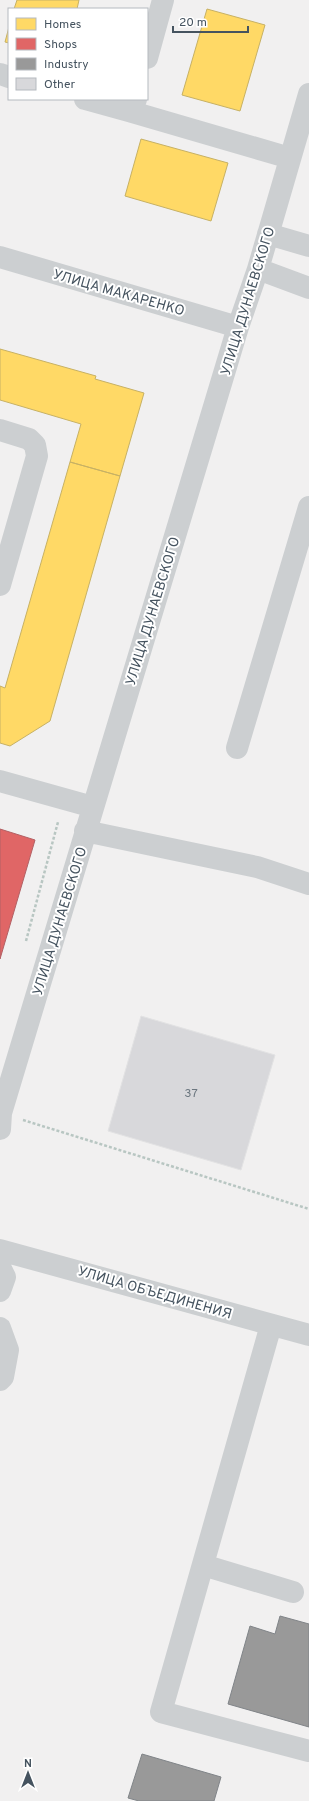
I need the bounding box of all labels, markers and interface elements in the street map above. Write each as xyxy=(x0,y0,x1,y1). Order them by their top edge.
legend xyxy=(8,8,148,100)
scale bar xyxy=(173,8,248,34)
text: 20 m xyxy=(179,15,207,31)
text: Homes xyxy=(44,17,81,33)
text: Shops xyxy=(44,37,77,53)
text: Industry xyxy=(44,57,89,73)
text: Other xyxy=(44,77,76,93)
street label: УЛИЦА ДУНАЕВСКОГО xyxy=(218,225,279,378)
street label: УЛИЦА МАКАРЕНКО xyxy=(51,267,186,320)
street label: УЛИЦА ДУНАЕВСКОГО xyxy=(123,535,184,688)
street label: УЛИЦА ДУНАЕВСКОГО xyxy=(30,845,91,998)
house number: 37 xyxy=(184,1086,198,1102)
street label: УЛИЦА ОБЪЕДИНЕНИЯ xyxy=(76,1263,234,1324)
north arrow xyxy=(8,1753,48,1793)
text: N xyxy=(24,1757,32,1771)

